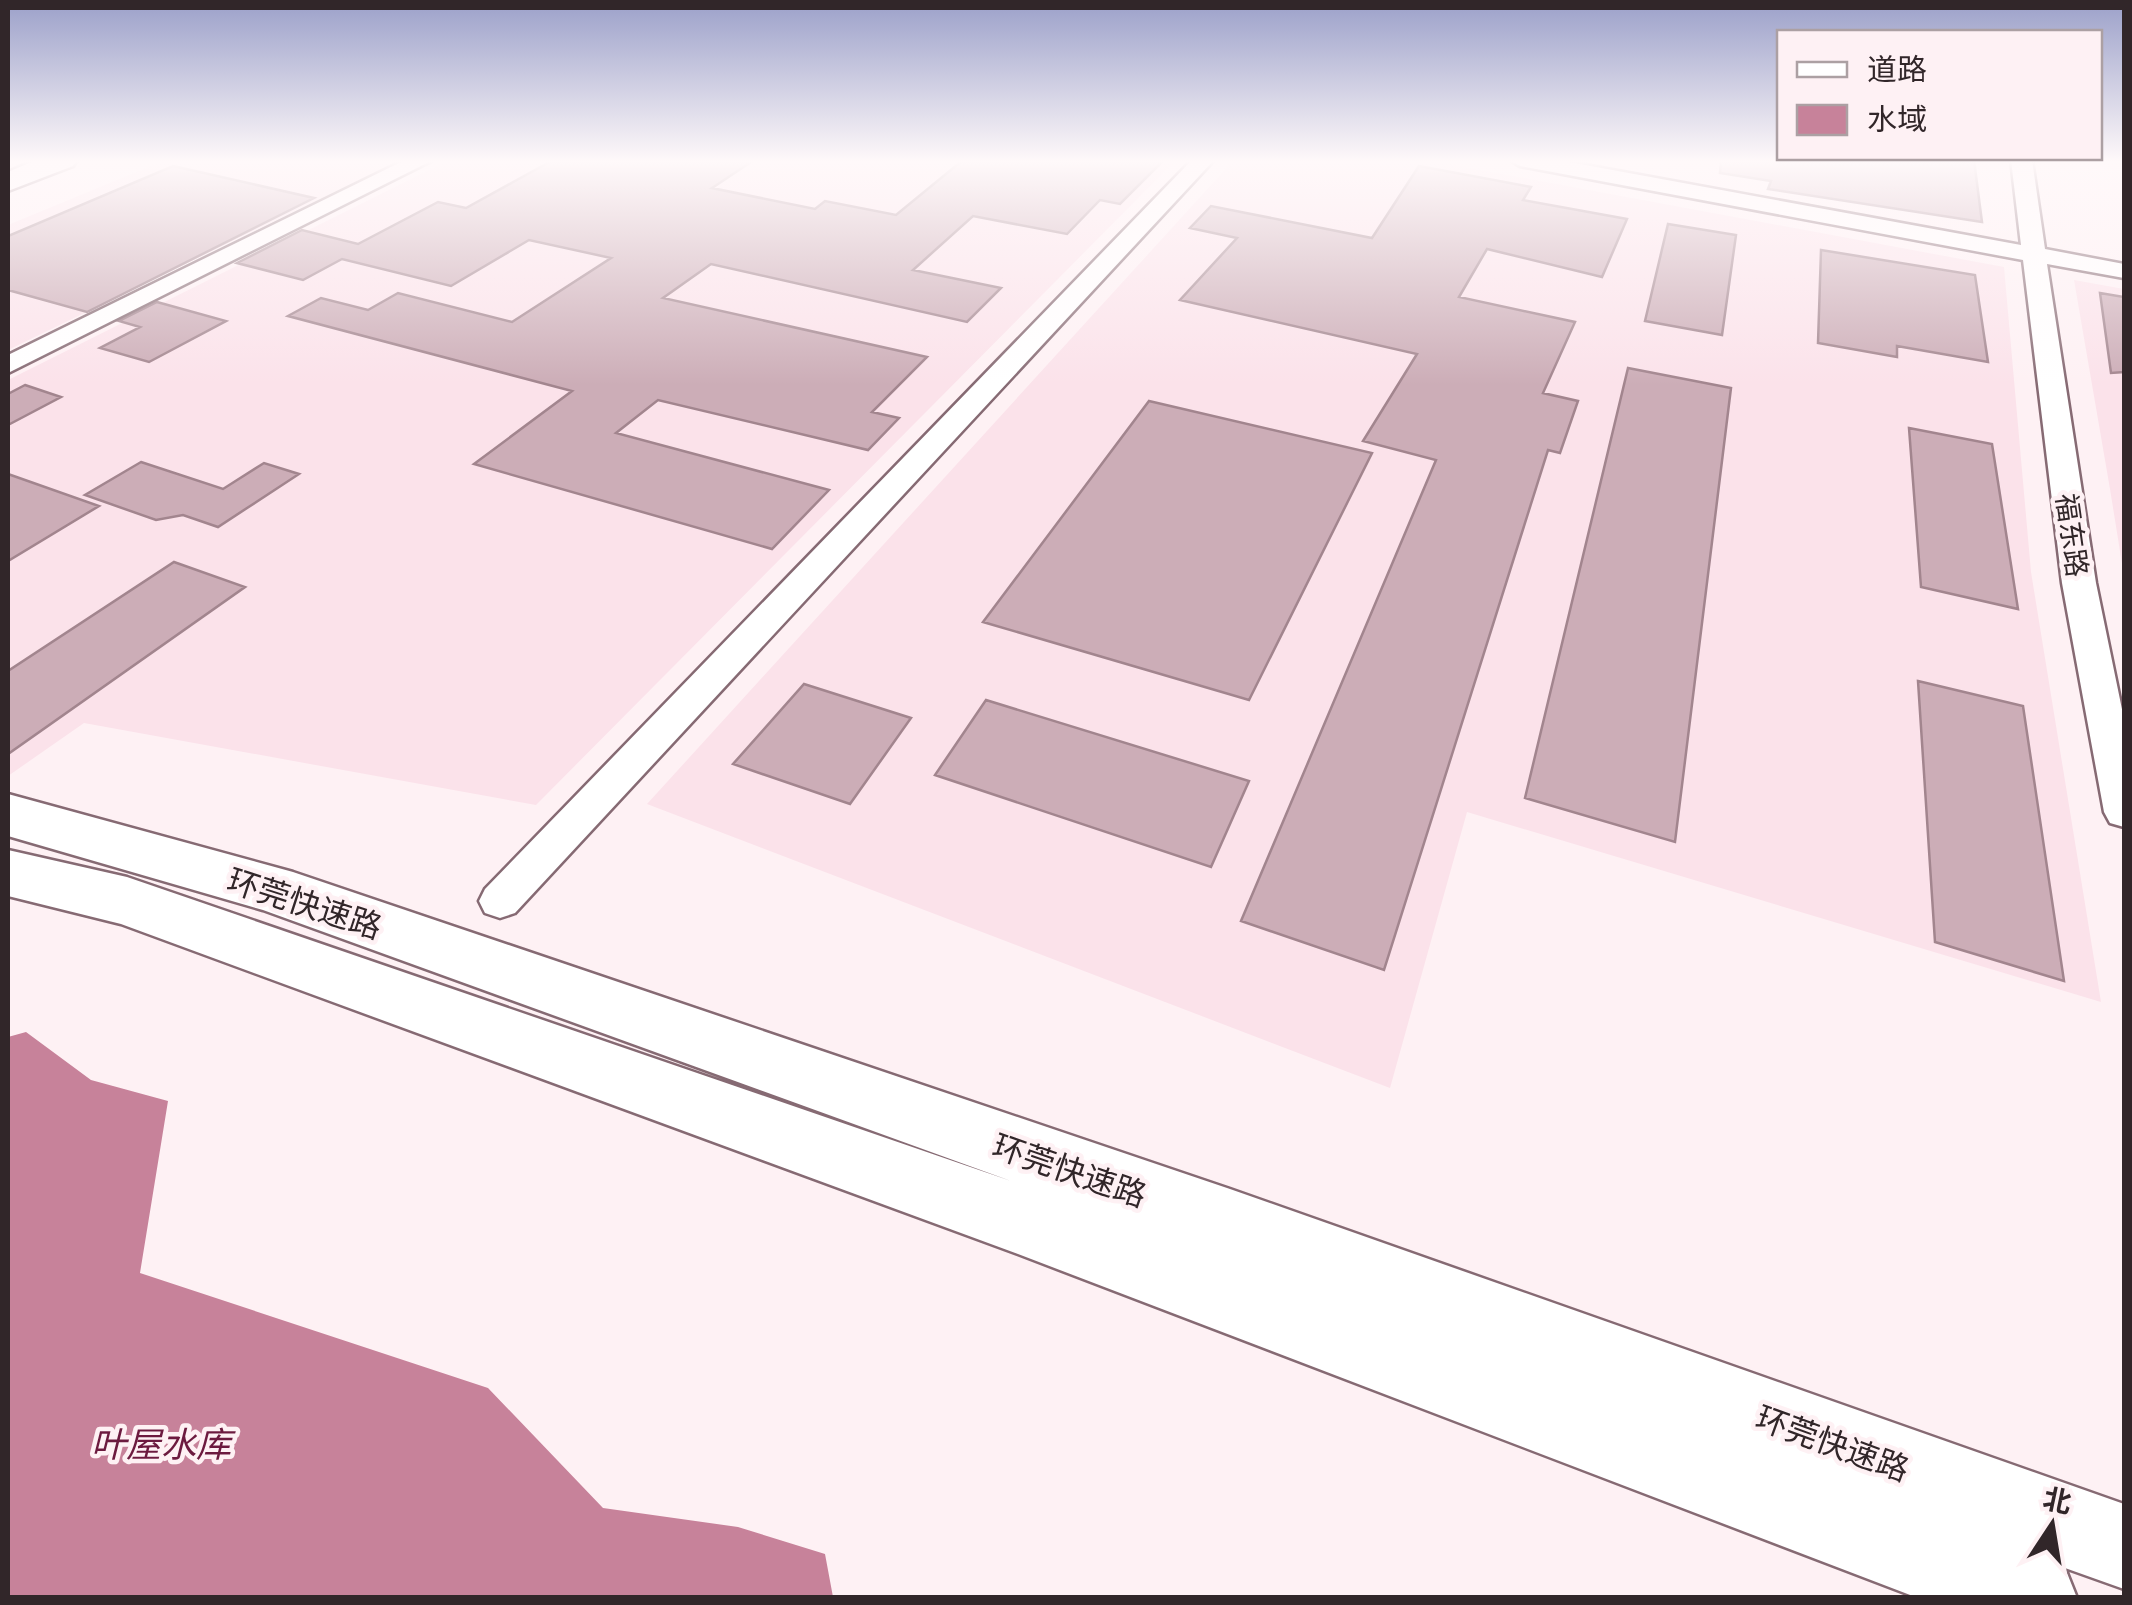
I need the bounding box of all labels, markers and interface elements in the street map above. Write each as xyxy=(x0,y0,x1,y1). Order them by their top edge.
legend xyxy=(1777,30,2102,160)
text: 道路 xyxy=(1867,49,1927,86)
text: 水域 xyxy=(1867,99,1927,136)
street label: 福东路 xyxy=(2050,491,2096,579)
street label: 环莞快速路 xyxy=(223,858,387,946)
street label: 环莞快速路 xyxy=(988,1124,1152,1214)
street label: 环莞快速路 xyxy=(1751,1396,1915,1488)
water label: 叶屋水库 xyxy=(91,1421,236,1464)
north arrow xyxy=(2002,1475,2102,1575)
text: 北 xyxy=(2040,1480,2075,1519)

